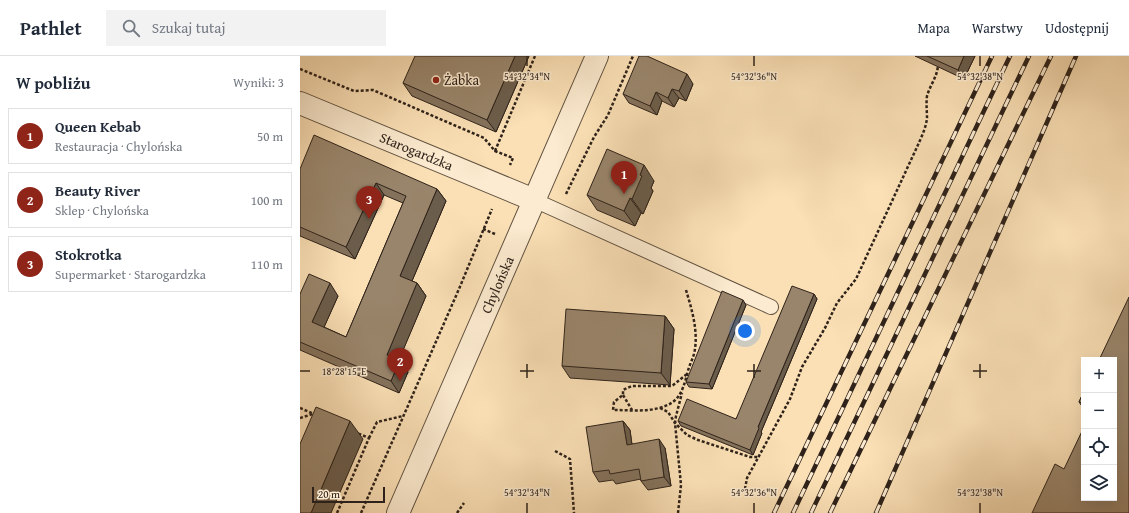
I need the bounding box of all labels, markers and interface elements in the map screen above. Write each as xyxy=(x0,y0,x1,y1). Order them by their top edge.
search box xyxy=(106,10,386,46)
text: Pathlet xyxy=(20,14,82,42)
icon: search xyxy=(120,17,142,39)
text: Szukaj tutaj xyxy=(152,17,226,38)
text: Mapa xyxy=(918,18,950,38)
text: Warstwy xyxy=(972,18,1023,38)
text: Udostępnij xyxy=(1045,18,1109,38)
text: 54°32'34"N xyxy=(504,69,550,84)
text: 54°32'36"N xyxy=(731,69,777,84)
text: 54°32'38"N xyxy=(957,69,1003,84)
text: W pobliżu xyxy=(16,70,91,95)
place label: Żabka xyxy=(444,70,479,90)
text: Wyniki: 3 xyxy=(233,73,284,92)
marker: Żabka xyxy=(431,75,441,85)
text: Queen Kebab xyxy=(55,116,141,137)
text: 1 xyxy=(27,127,33,146)
text: 50 m xyxy=(257,127,283,146)
street label: Starogardzka xyxy=(377,127,456,176)
text: Restauracja · Chylońska xyxy=(55,137,183,156)
pin: 1 xyxy=(611,161,637,194)
text: Beauty River xyxy=(55,180,140,201)
pin: 3 xyxy=(356,186,382,219)
text: 2 xyxy=(27,191,33,210)
text: 100 m xyxy=(251,191,283,210)
text: Sklep · Chylońska xyxy=(55,201,149,220)
text: Stokrotka xyxy=(55,244,122,265)
street label: Chylońska xyxy=(476,253,519,317)
text: 3 xyxy=(27,255,33,274)
text: 110 m xyxy=(251,255,283,274)
text: Supermarket · Starogardzka xyxy=(55,265,206,284)
your location xyxy=(735,321,755,341)
pin: 2 xyxy=(387,348,413,381)
map controls xyxy=(1081,357,1117,501)
button: + xyxy=(1081,357,1117,393)
text: 18°28'15"E xyxy=(322,364,366,379)
button: − xyxy=(1081,393,1117,429)
button: locate xyxy=(1081,429,1117,465)
button: layers xyxy=(1081,465,1117,501)
scale bar xyxy=(312,485,385,504)
text: 54°32'34"N xyxy=(504,485,550,500)
text: 54°32'36"N xyxy=(731,485,777,500)
text: 54°32'38"N xyxy=(957,485,1003,500)
text: 20 m xyxy=(318,486,340,502)

